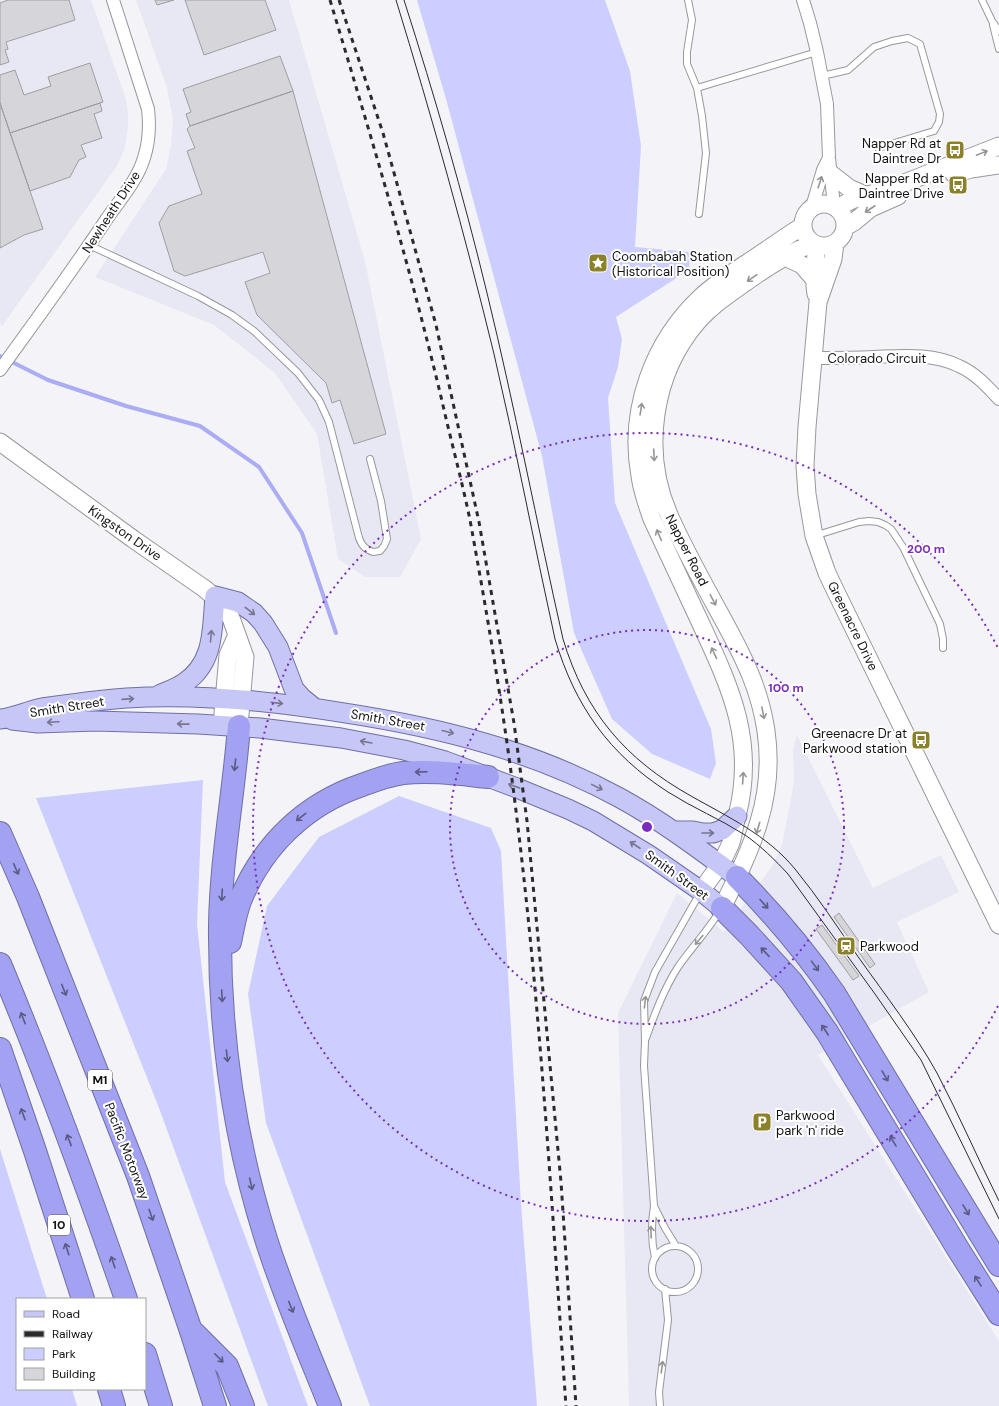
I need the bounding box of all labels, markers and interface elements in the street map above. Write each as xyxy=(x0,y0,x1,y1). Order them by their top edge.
place label: Napper Rd at Daintree Dr xyxy=(862,135,941,167)
bus stop icon: Napper Rd at Daintree Dr xyxy=(944,139,966,161)
one-way arrow xyxy=(975,149,987,156)
street label: Newheath Drive xyxy=(78,168,144,256)
place label: Napper Rd at Daintree Drive xyxy=(859,170,944,202)
bus stop icon: Napper Rd at Daintree Drive xyxy=(947,174,969,196)
one-way arrow xyxy=(816,177,824,189)
one-way arrow xyxy=(865,205,876,213)
place label: Coombabah Station (Historical Position) xyxy=(612,248,733,280)
place icon: Coombabah Station (Historical Position) xyxy=(587,252,609,274)
one-way arrow xyxy=(747,274,758,282)
street label: Colorado Circuit xyxy=(828,350,926,367)
one-way arrow xyxy=(637,403,645,416)
one-way arrow xyxy=(651,448,658,461)
street label: Kingston Drive xyxy=(85,501,165,565)
street label: Napper Road xyxy=(662,511,712,589)
one-way arrow xyxy=(655,529,662,541)
text: 200 m xyxy=(907,541,945,557)
street label: Greenacre Drive xyxy=(824,579,882,673)
one-way arrow xyxy=(710,594,717,606)
one-way arrow xyxy=(244,606,255,615)
one-way arrow xyxy=(208,630,215,643)
one-way arrow xyxy=(710,647,717,659)
text: 100 m xyxy=(768,680,804,696)
street label: Smith Street xyxy=(29,693,105,721)
one-way arrow xyxy=(121,695,134,702)
one-way arrow xyxy=(270,699,283,706)
street label: Smith Street xyxy=(350,705,426,735)
one-way arrow xyxy=(760,706,768,719)
one-way arrow xyxy=(47,718,60,726)
one-way arrow xyxy=(177,720,190,728)
place label: Greenacre Dr at Parkwood station xyxy=(803,725,907,757)
one-way arrow xyxy=(441,729,454,737)
bus stop icon: Greenacre Dr at Parkwood station xyxy=(910,729,932,751)
one-way arrow xyxy=(360,738,373,746)
one-way arrow xyxy=(231,758,239,771)
one-way arrow xyxy=(415,768,428,776)
one-way arrow xyxy=(740,772,747,785)
one-way arrow xyxy=(508,782,520,790)
one-way arrow xyxy=(591,783,603,791)
one-way arrow xyxy=(296,813,307,822)
centre of rings xyxy=(640,820,654,834)
one-way arrow xyxy=(754,821,761,834)
one-way arrow xyxy=(701,829,714,837)
one-way arrow xyxy=(629,841,640,849)
street label: Smith Street xyxy=(642,846,712,904)
one-way arrow xyxy=(12,863,20,875)
one-way arrow xyxy=(218,888,225,901)
one-way arrow xyxy=(760,899,769,910)
one-way arrow xyxy=(695,934,704,945)
station icon: Parkwood xyxy=(835,935,857,957)
place label: Parkwood xyxy=(860,938,919,955)
one-way arrow xyxy=(760,947,770,957)
one-way arrow xyxy=(811,960,819,971)
one-way arrow xyxy=(61,983,69,995)
one-way arrow xyxy=(218,989,225,1002)
one-way arrow xyxy=(641,996,648,1009)
one-way arrow xyxy=(18,1013,26,1025)
one-way arrow xyxy=(821,1025,829,1036)
one-way arrow xyxy=(223,1049,231,1062)
road number: M1 xyxy=(88,1070,112,1090)
one-way arrow xyxy=(881,1070,889,1082)
street label: Pacific Motorway xyxy=(101,1100,153,1202)
place label: Parkwood park 'n' ride xyxy=(776,1107,844,1139)
one-way arrow xyxy=(18,1109,26,1121)
parking icon: Parkwood park 'n' ride xyxy=(751,1111,773,1133)
one-way arrow xyxy=(64,1134,72,1146)
one-way arrow xyxy=(888,1135,896,1147)
one-way arrow xyxy=(247,1177,255,1190)
one-way arrow xyxy=(962,1204,970,1216)
one-way arrow xyxy=(148,1209,156,1221)
road number: 10 xyxy=(48,1215,70,1235)
one-way arrow xyxy=(648,1226,655,1239)
one-way arrow xyxy=(62,1243,70,1255)
one-way arrow xyxy=(109,1256,116,1269)
one-way arrow xyxy=(974,1275,982,1287)
legend xyxy=(16,1298,146,1390)
one-way arrow xyxy=(287,1301,295,1313)
text: Road xyxy=(52,1306,80,1322)
text: Railway xyxy=(52,1326,93,1342)
text: Park xyxy=(52,1346,76,1362)
one-way arrow xyxy=(214,1353,224,1363)
one-way arrow xyxy=(658,1361,666,1374)
text: Building xyxy=(52,1366,96,1382)

